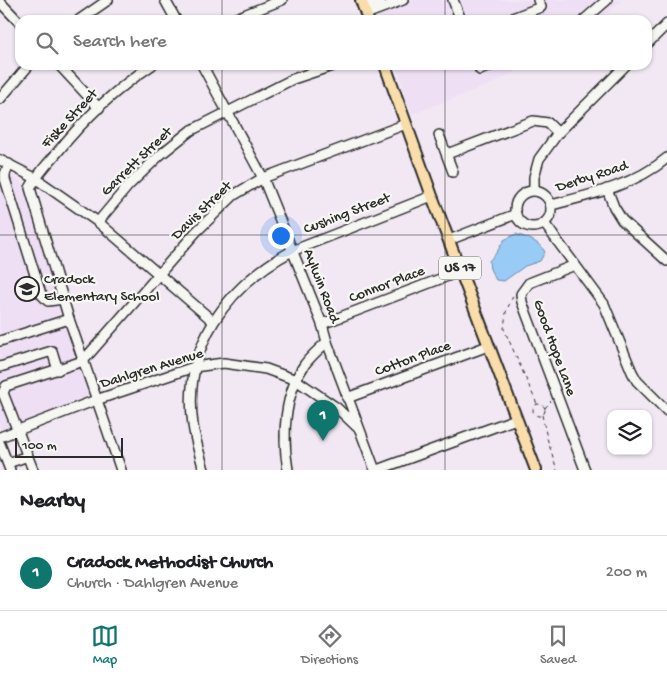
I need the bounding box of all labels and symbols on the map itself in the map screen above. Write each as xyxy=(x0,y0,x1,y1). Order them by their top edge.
street label: Fiske Street xyxy=(37,84,103,153)
street label: Garrett Street xyxy=(98,122,178,200)
street label: Derby Road xyxy=(553,157,631,197)
street label: Davis Street xyxy=(167,176,237,245)
street label: Cushing Street xyxy=(301,189,395,239)
your location xyxy=(268,223,294,249)
street label: Aylwin Road xyxy=(299,246,344,327)
road number: US 17 xyxy=(439,256,481,280)
street label: Connor Place xyxy=(347,262,428,308)
place label: Cradock Elementary School xyxy=(44,271,160,306)
school or university icon: Cradock Elementary School xyxy=(14,276,40,302)
street label: Good Hope Lane xyxy=(528,297,580,399)
street label: Cotton Place xyxy=(373,337,454,381)
street label: Dahlgren Avenue xyxy=(97,345,206,394)
pin: 1 xyxy=(307,400,339,441)
scale bar xyxy=(15,435,122,458)

